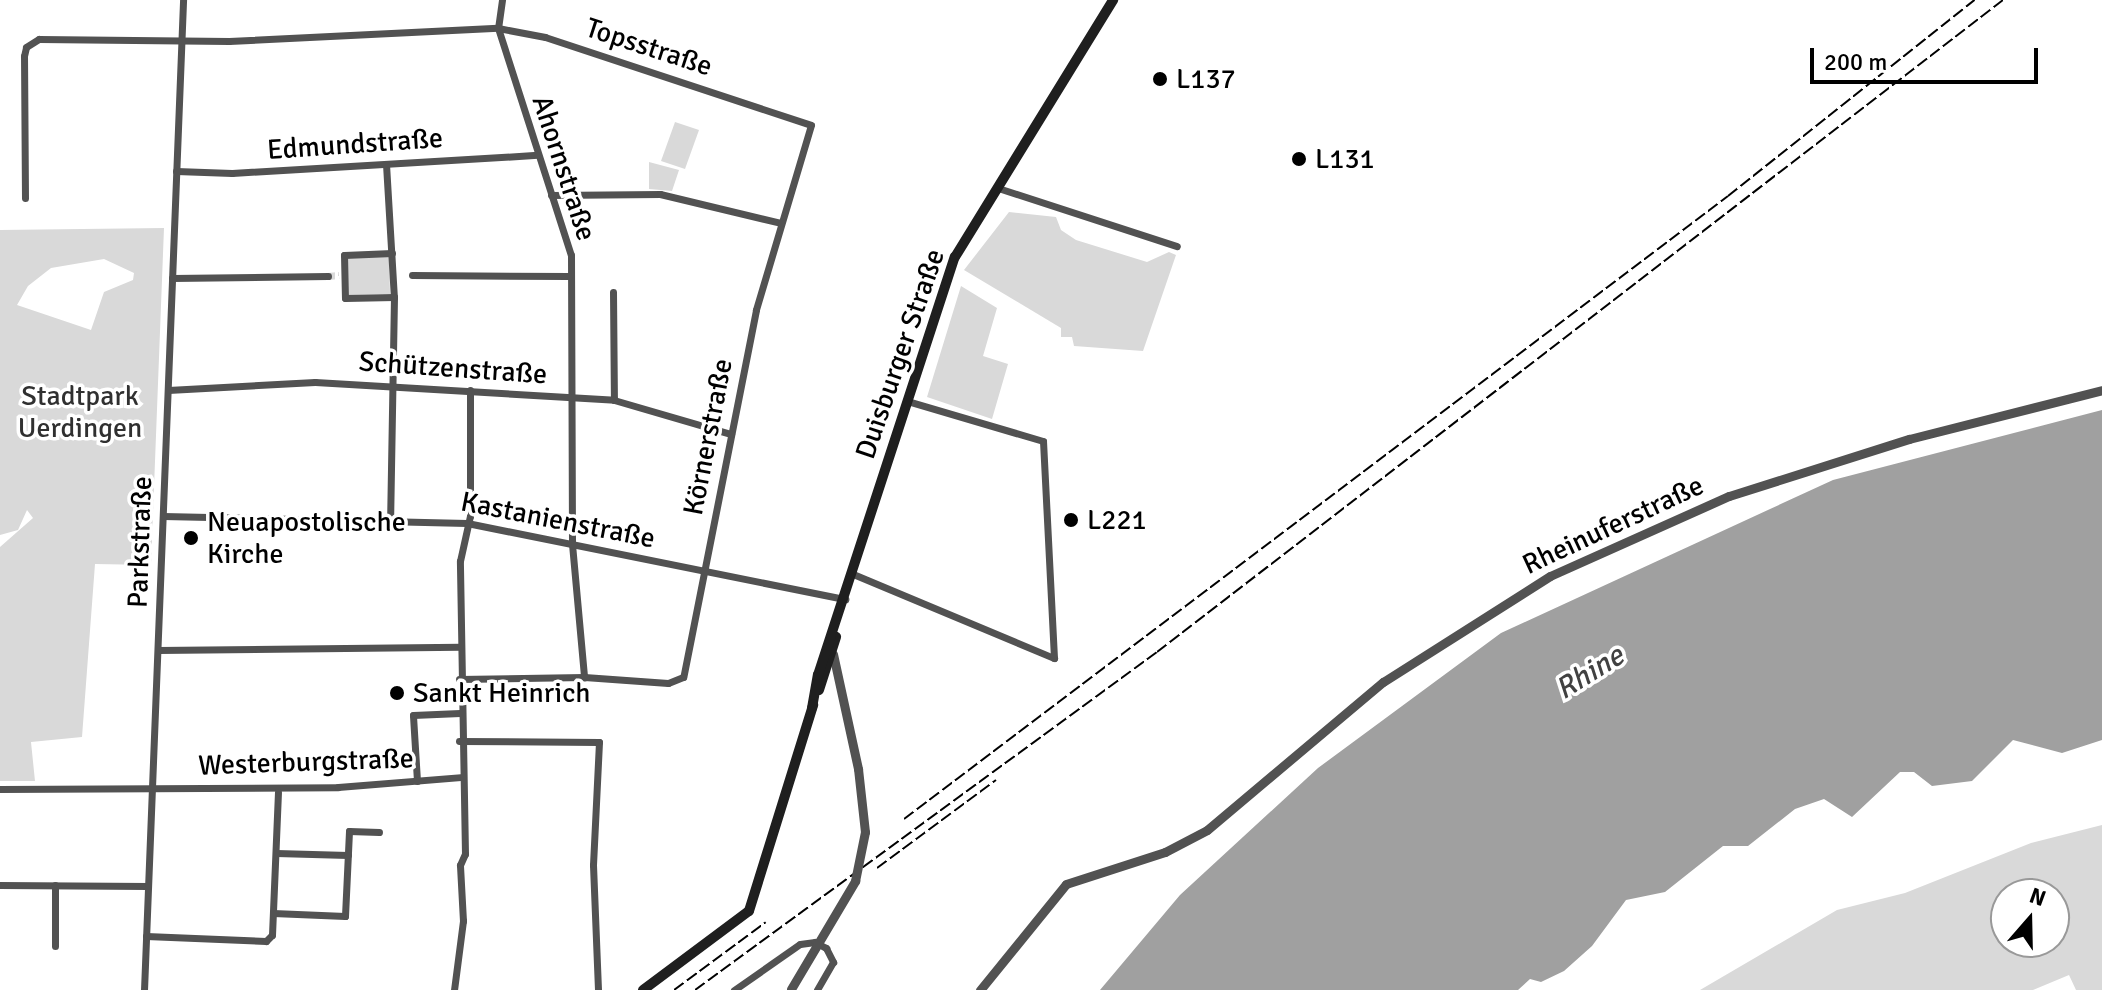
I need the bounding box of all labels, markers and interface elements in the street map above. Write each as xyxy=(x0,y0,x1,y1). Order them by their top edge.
street label: Topsstraße xyxy=(582,11,716,83)
scale bar xyxy=(1814,32,2042,82)
text: 200 m xyxy=(1824,47,1887,77)
place label: L137 xyxy=(1176,62,1236,96)
marker: L137 xyxy=(1151,70,1169,88)
street label: Ahornstraße xyxy=(525,91,603,245)
street label: Edmundstraße xyxy=(266,121,444,167)
place label: L131 xyxy=(1315,142,1375,176)
marker: L131 xyxy=(1290,150,1308,168)
street label: Duisburger Straße xyxy=(848,245,952,463)
street label: Schützenstraße xyxy=(358,345,548,391)
street label: Körnerstraße xyxy=(676,356,740,518)
park label: Stadtpark Uerdingen xyxy=(18,379,142,445)
street label: Rheinuferstraße xyxy=(1517,468,1709,582)
street label: Parkstraße xyxy=(121,476,159,608)
street label: Kastanienstraße xyxy=(458,485,658,555)
place label: L221 xyxy=(1087,503,1147,537)
place label: Neuapostolische Kirche xyxy=(207,505,406,571)
marker: L221 xyxy=(1062,511,1080,529)
marker: Neuapostolische Kirche xyxy=(182,529,200,547)
water label: Rhine xyxy=(1549,638,1631,708)
place label: Sankt Heinrich xyxy=(413,676,591,710)
marker: Sankt Heinrich xyxy=(388,684,406,702)
street label: Westerburgstraße xyxy=(198,741,414,783)
north arrow xyxy=(1990,878,2070,958)
text: N xyxy=(2026,882,2050,912)

